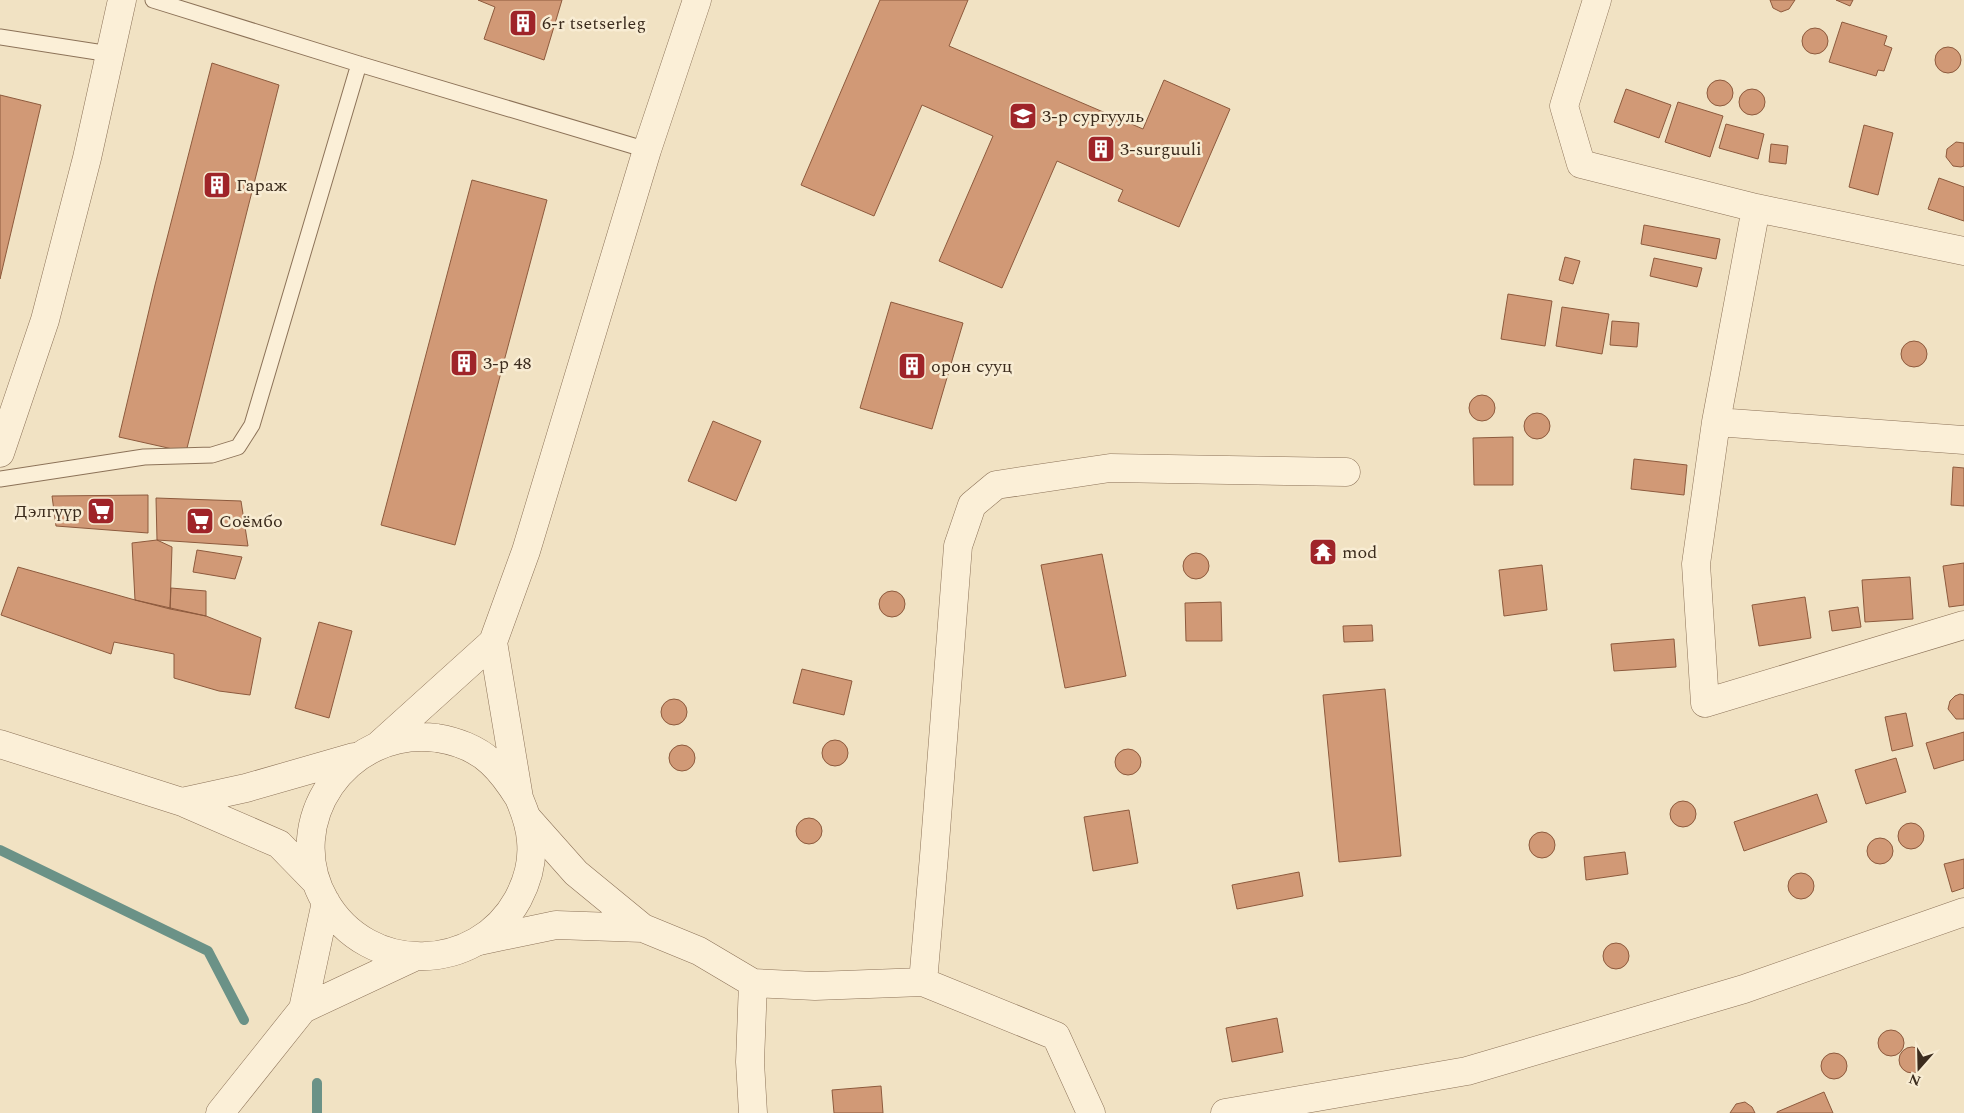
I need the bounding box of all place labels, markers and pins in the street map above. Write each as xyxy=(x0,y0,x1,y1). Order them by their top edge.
building icon: 6-r tsetserleg xyxy=(508,8,538,38)
place label: 6-r tsetserleg xyxy=(542,10,646,37)
school or university icon: 3-р сургууль xyxy=(1008,101,1038,131)
place label: 3-р сургууль xyxy=(1042,103,1144,130)
building icon: 3-surguuli xyxy=(1086,134,1116,164)
place label: 3-surguuli xyxy=(1120,136,1202,163)
building icon: Гараж xyxy=(202,170,232,200)
place label: Гараж xyxy=(236,172,288,199)
building icon: 3-р 48 xyxy=(449,348,479,378)
place label: 3-р 48 xyxy=(483,350,531,377)
building icon: орон сууц xyxy=(897,351,927,381)
place label: орон сууц xyxy=(931,353,1012,380)
supermarket icon: Дэлгүүр xyxy=(86,496,116,526)
place label: Дэлгүүр xyxy=(15,498,82,525)
supermarket icon: Соёмбо xyxy=(185,506,215,536)
place label: Соёмбо xyxy=(219,508,283,535)
temple icon: mod xyxy=(1308,537,1338,567)
place label: mod xyxy=(1342,539,1377,566)

